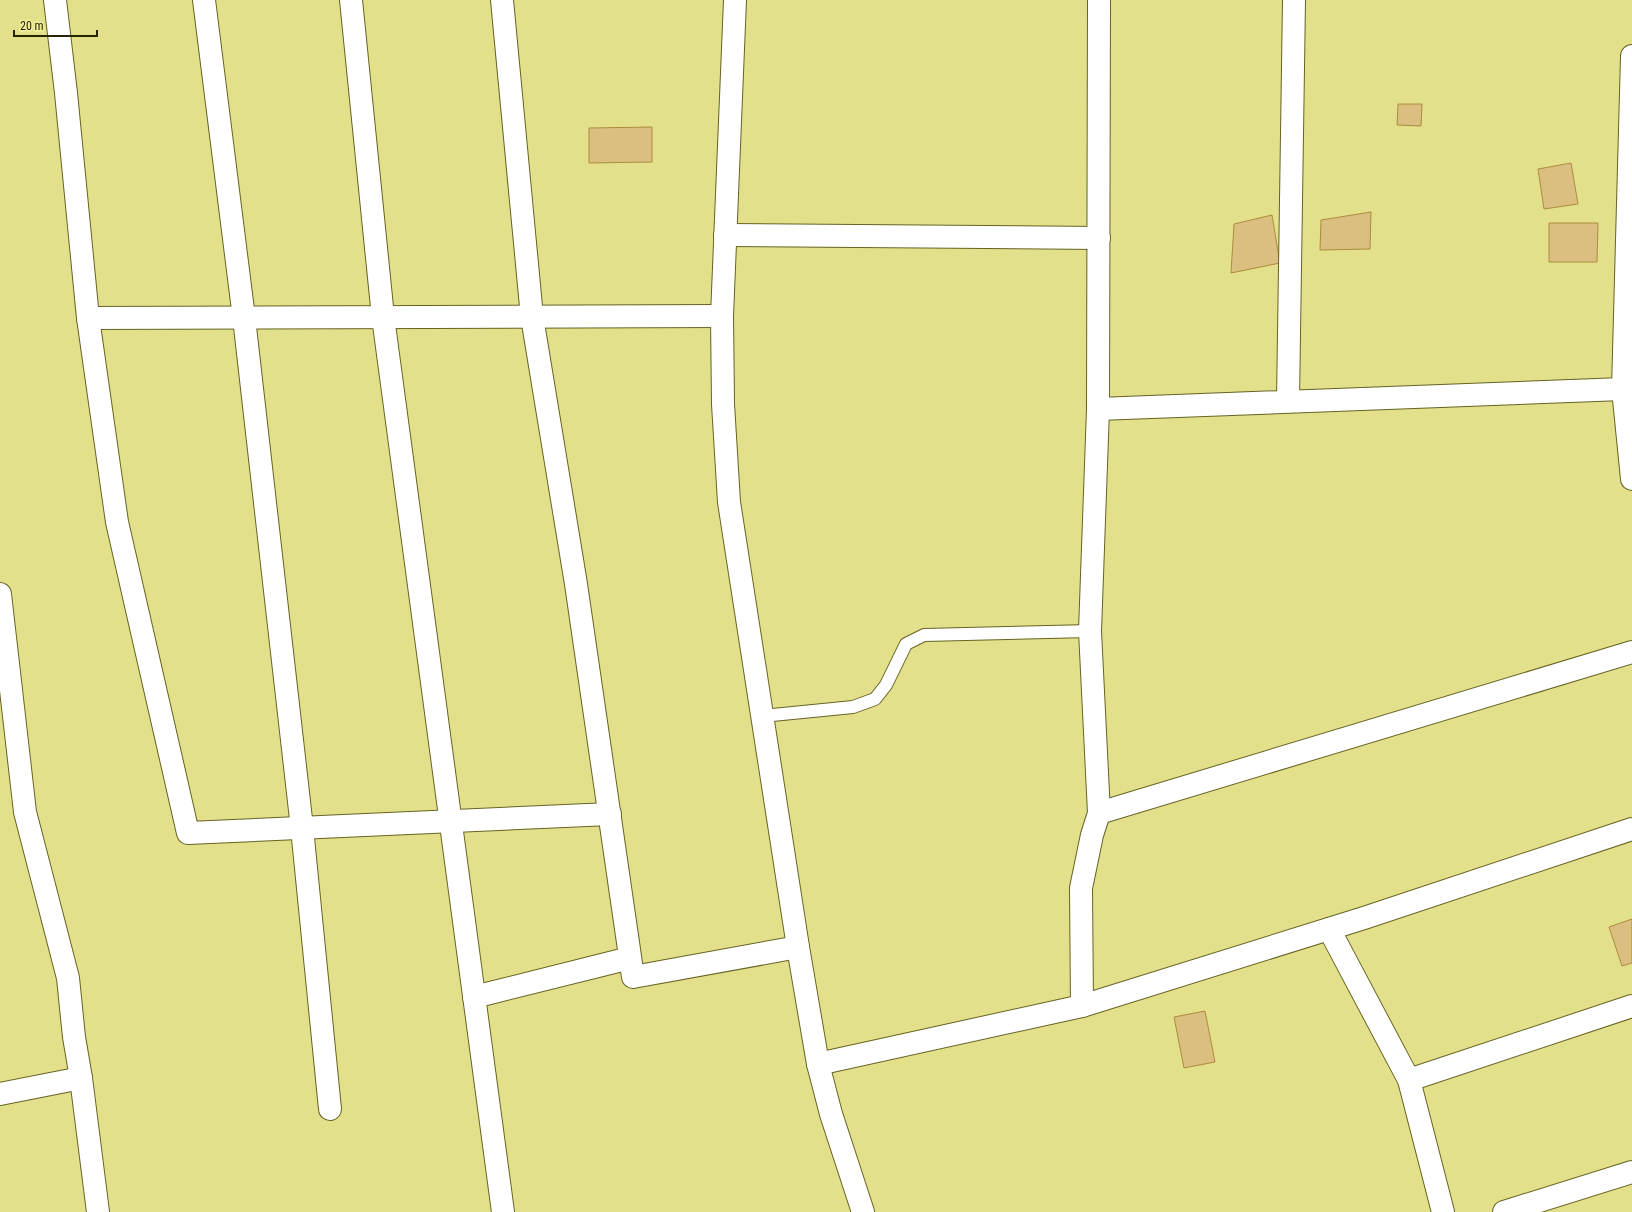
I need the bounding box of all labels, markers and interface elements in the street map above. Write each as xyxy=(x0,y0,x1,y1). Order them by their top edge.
scale bar xyxy=(14,12,97,38)
text: 20 m xyxy=(20,19,44,33)

